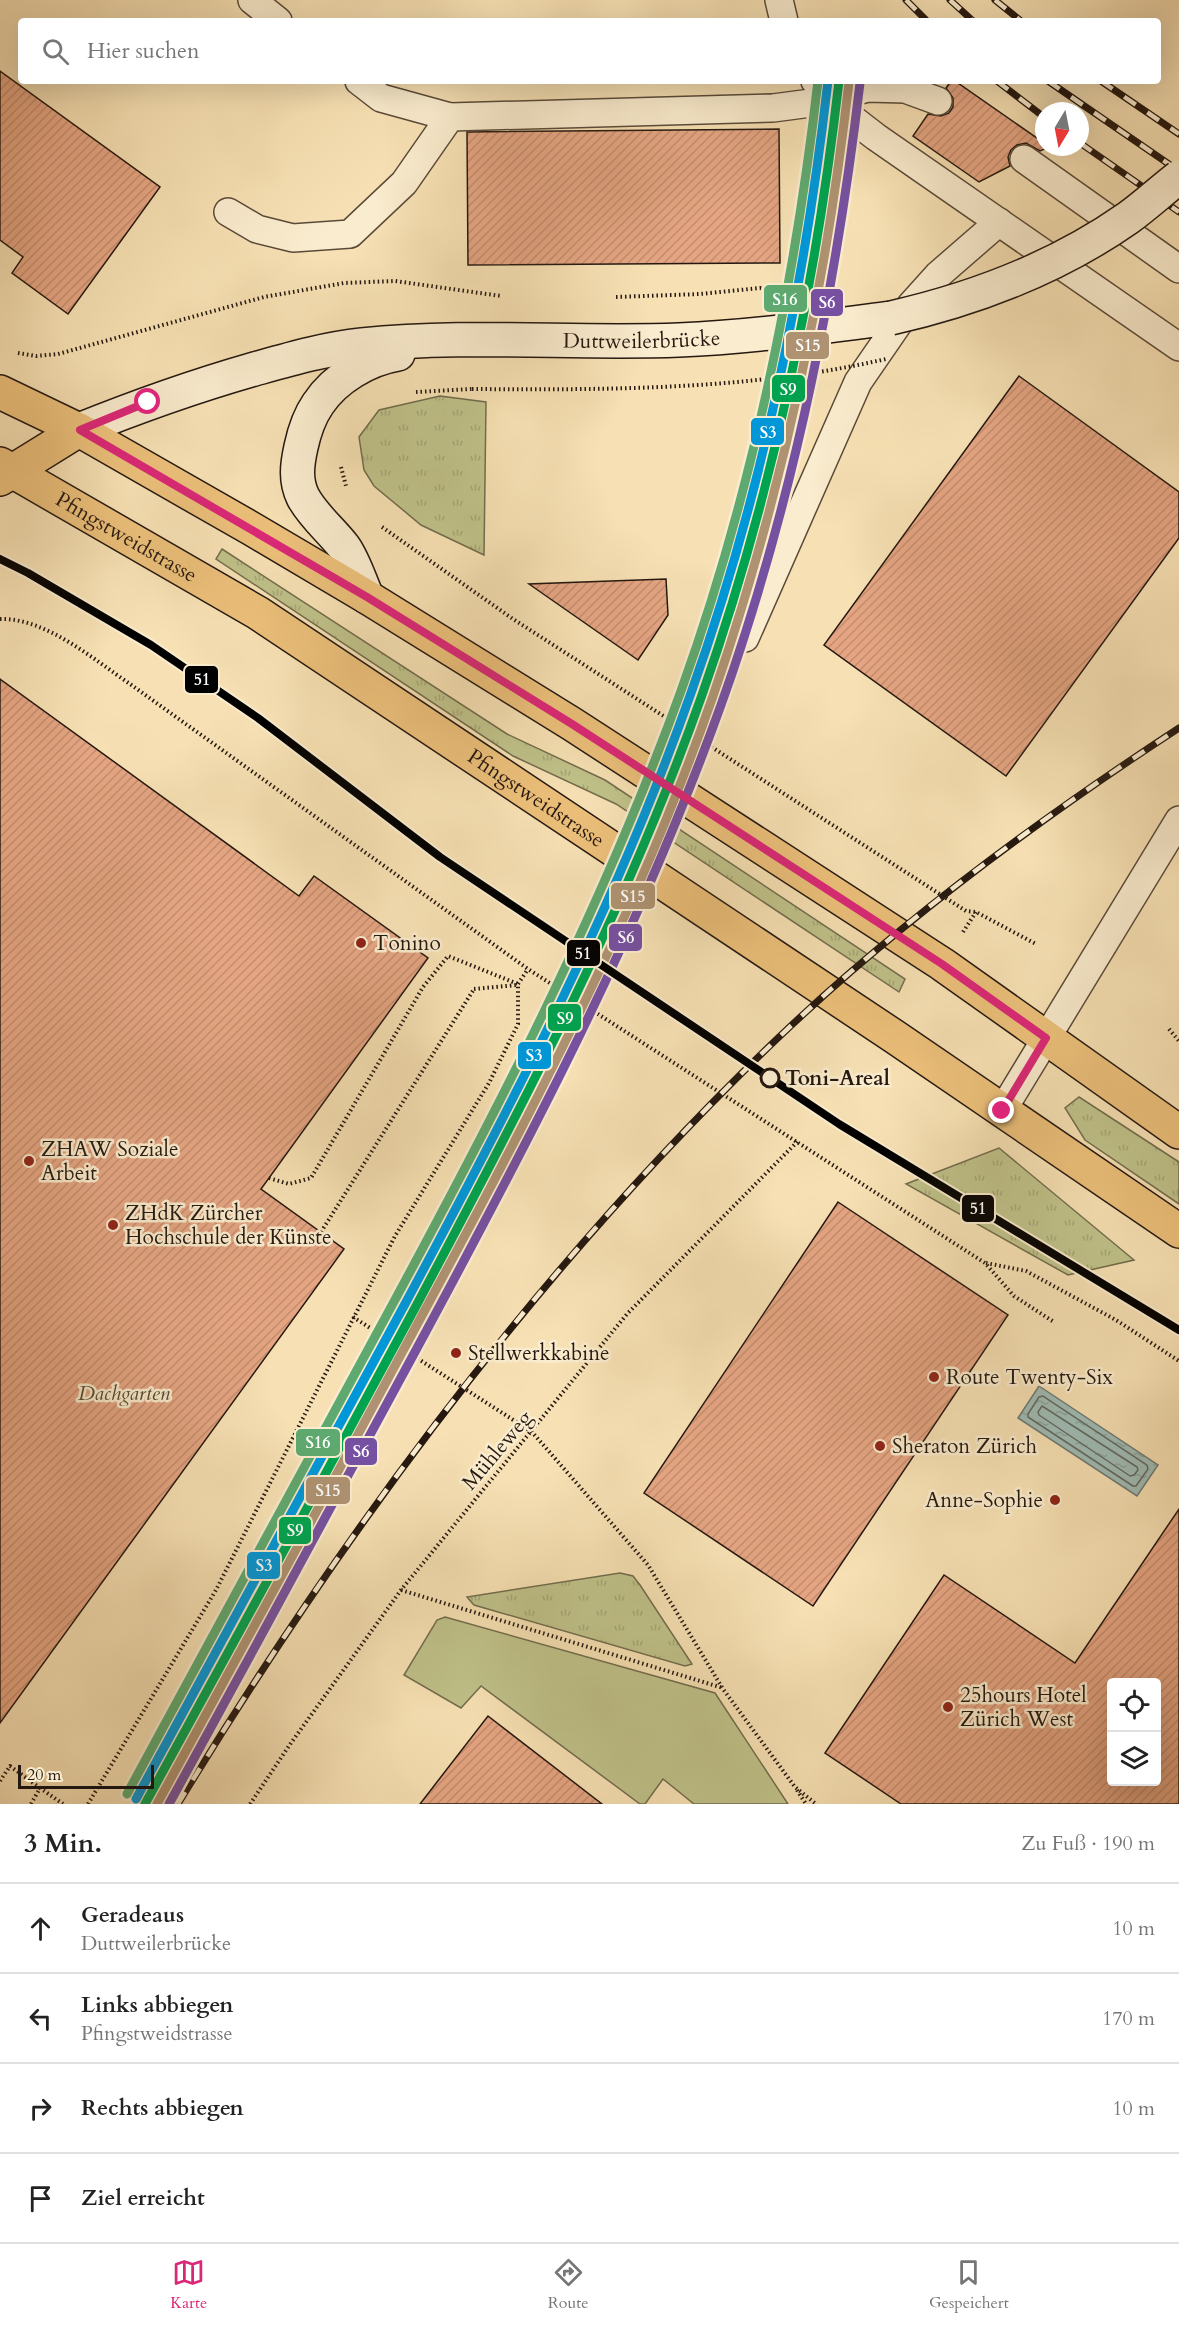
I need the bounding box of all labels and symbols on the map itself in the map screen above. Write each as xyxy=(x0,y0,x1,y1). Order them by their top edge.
north arrow xyxy=(1035,102,1089,156)
line badge: S16 xyxy=(763,284,808,313)
line badge: S6 xyxy=(810,288,844,317)
text: S16 xyxy=(773,289,797,311)
text: S6 xyxy=(819,292,835,314)
street label: Duttweilerbrücke xyxy=(563,324,721,356)
line badge: S15 xyxy=(785,331,830,360)
text: S15 xyxy=(796,335,820,357)
line badge: S9 xyxy=(771,374,806,403)
text: S9 xyxy=(780,379,796,401)
route start xyxy=(134,388,160,414)
line badge: S3 xyxy=(750,417,785,446)
text: S3 xyxy=(760,422,776,444)
street label: Pfingstweidstrasse xyxy=(50,485,202,590)
line badge: 51 xyxy=(184,665,219,694)
text: 51 xyxy=(194,669,210,691)
street label: Pfingstweidstrasse xyxy=(462,742,610,855)
line badge: S15 xyxy=(610,882,656,910)
text: S15 xyxy=(621,886,645,908)
line badge: S6 xyxy=(608,923,643,952)
text: S6 xyxy=(618,927,634,949)
place label: Tonino xyxy=(373,929,441,958)
marker: Tonino xyxy=(354,936,368,950)
line badge: 51 xyxy=(566,939,601,967)
text: 51 xyxy=(575,943,591,965)
line badge: S9 xyxy=(547,1003,582,1032)
text: S9 xyxy=(557,1008,573,1030)
line badge: S3 xyxy=(517,1041,552,1070)
text: S3 xyxy=(526,1045,542,1067)
place label: Toni-Areal xyxy=(785,1064,890,1093)
marker: Toni-Areal xyxy=(760,1068,780,1088)
route end xyxy=(988,1097,1014,1123)
place label: ZHAW Soziale Arbeit xyxy=(41,1135,178,1188)
marker: ZHAW Soziale Arbeit xyxy=(22,1154,36,1168)
line badge: 51 xyxy=(961,1194,995,1223)
text: 51 xyxy=(970,1198,986,1220)
place label: ZHdK Zürcher Hochschule der Künste xyxy=(125,1199,331,1252)
marker: ZHdK Zürcher Hochschule der Künste xyxy=(106,1218,120,1232)
place label: Stellwerkkabine xyxy=(468,1339,610,1368)
marker: Stellwerkkabine xyxy=(449,1346,463,1360)
place label: Route Twenty-Six xyxy=(946,1363,1113,1392)
marker: Route Twenty-Six xyxy=(927,1370,941,1384)
park label: Dachgarten xyxy=(78,1379,171,1408)
street label: Mühleweg xyxy=(455,1404,539,1496)
line badge: S16 xyxy=(295,1428,341,1457)
text: S16 xyxy=(306,1432,330,1454)
place label: Sheraton Zürich xyxy=(892,1432,1037,1461)
line badge: S6 xyxy=(344,1437,378,1466)
marker: Sheraton Zürich xyxy=(873,1439,887,1453)
text: S6 xyxy=(353,1441,369,1463)
line badge: S15 xyxy=(305,1476,351,1505)
text: S15 xyxy=(316,1480,340,1502)
place label: Anne-Sophie xyxy=(925,1486,1043,1515)
marker: Anne-Sophie xyxy=(1048,1493,1062,1507)
line badge: S9 xyxy=(278,1516,312,1545)
text: S9 xyxy=(287,1520,303,1542)
line badge: S3 xyxy=(246,1551,281,1580)
text: S3 xyxy=(256,1555,272,1577)
place label: 25hours Hotel Zürich West xyxy=(960,1681,1087,1734)
marker: 25hours Hotel Zürich West xyxy=(941,1700,955,1714)
scale bar xyxy=(18,1762,154,1790)

